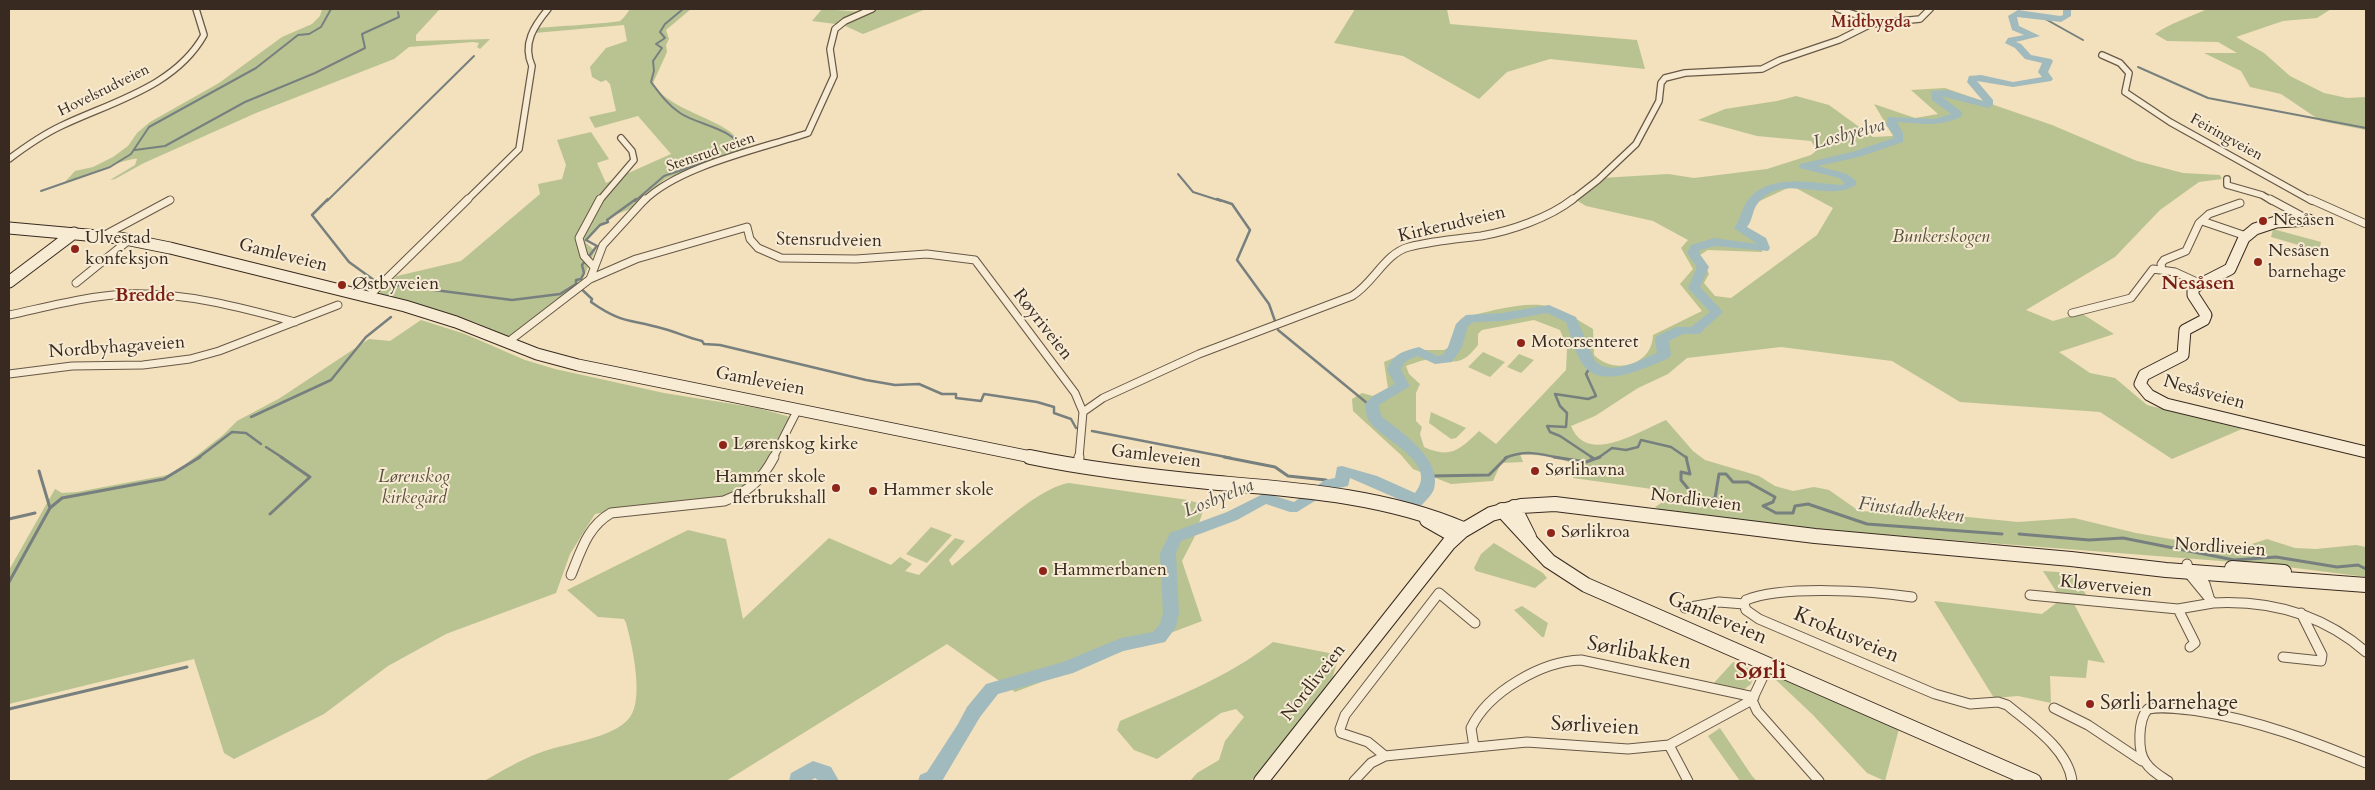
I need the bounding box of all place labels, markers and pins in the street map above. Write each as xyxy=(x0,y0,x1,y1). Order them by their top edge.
place label: Nesåsen xyxy=(2273,210,2335,232)
marker: Nesåsen xyxy=(2257,215,2269,227)
place label: Ulvestad konfeksjon xyxy=(85,228,169,270)
place label: Nesåsen barnehage xyxy=(2268,241,2346,284)
marker: Ulvestad konfeksjon xyxy=(69,243,81,255)
marker: Nesåsen barnehage xyxy=(2252,256,2264,268)
place label: Østbyveien xyxy=(352,274,439,296)
marker: Østbyveien xyxy=(336,279,348,291)
place label: Motorsenteret xyxy=(1531,332,1638,354)
marker: Motorsenteret xyxy=(1515,337,1527,349)
place label: Lørenskog kirke xyxy=(733,434,858,456)
marker: Lørenskog kirke xyxy=(717,439,729,451)
place label: Sørlihavna xyxy=(1545,460,1625,482)
marker: Sørlihavna xyxy=(1529,465,1541,477)
place label: Hammer skole flerbrukshall xyxy=(715,467,826,509)
place label: Hammer skole xyxy=(883,480,994,502)
marker: Hammer skole flerbrukshall xyxy=(830,482,842,494)
marker: Hammer skole xyxy=(867,485,879,497)
place label: Sørlikroa xyxy=(1561,522,1630,544)
marker: Sørlikroa xyxy=(1545,527,1557,539)
place label: Hammerbanen xyxy=(1053,560,1167,582)
marker: Hammerbanen xyxy=(1037,565,1049,577)
place label: Sørli barnehage xyxy=(2100,691,2238,717)
marker: Sørli barnehage xyxy=(2084,698,2096,710)

